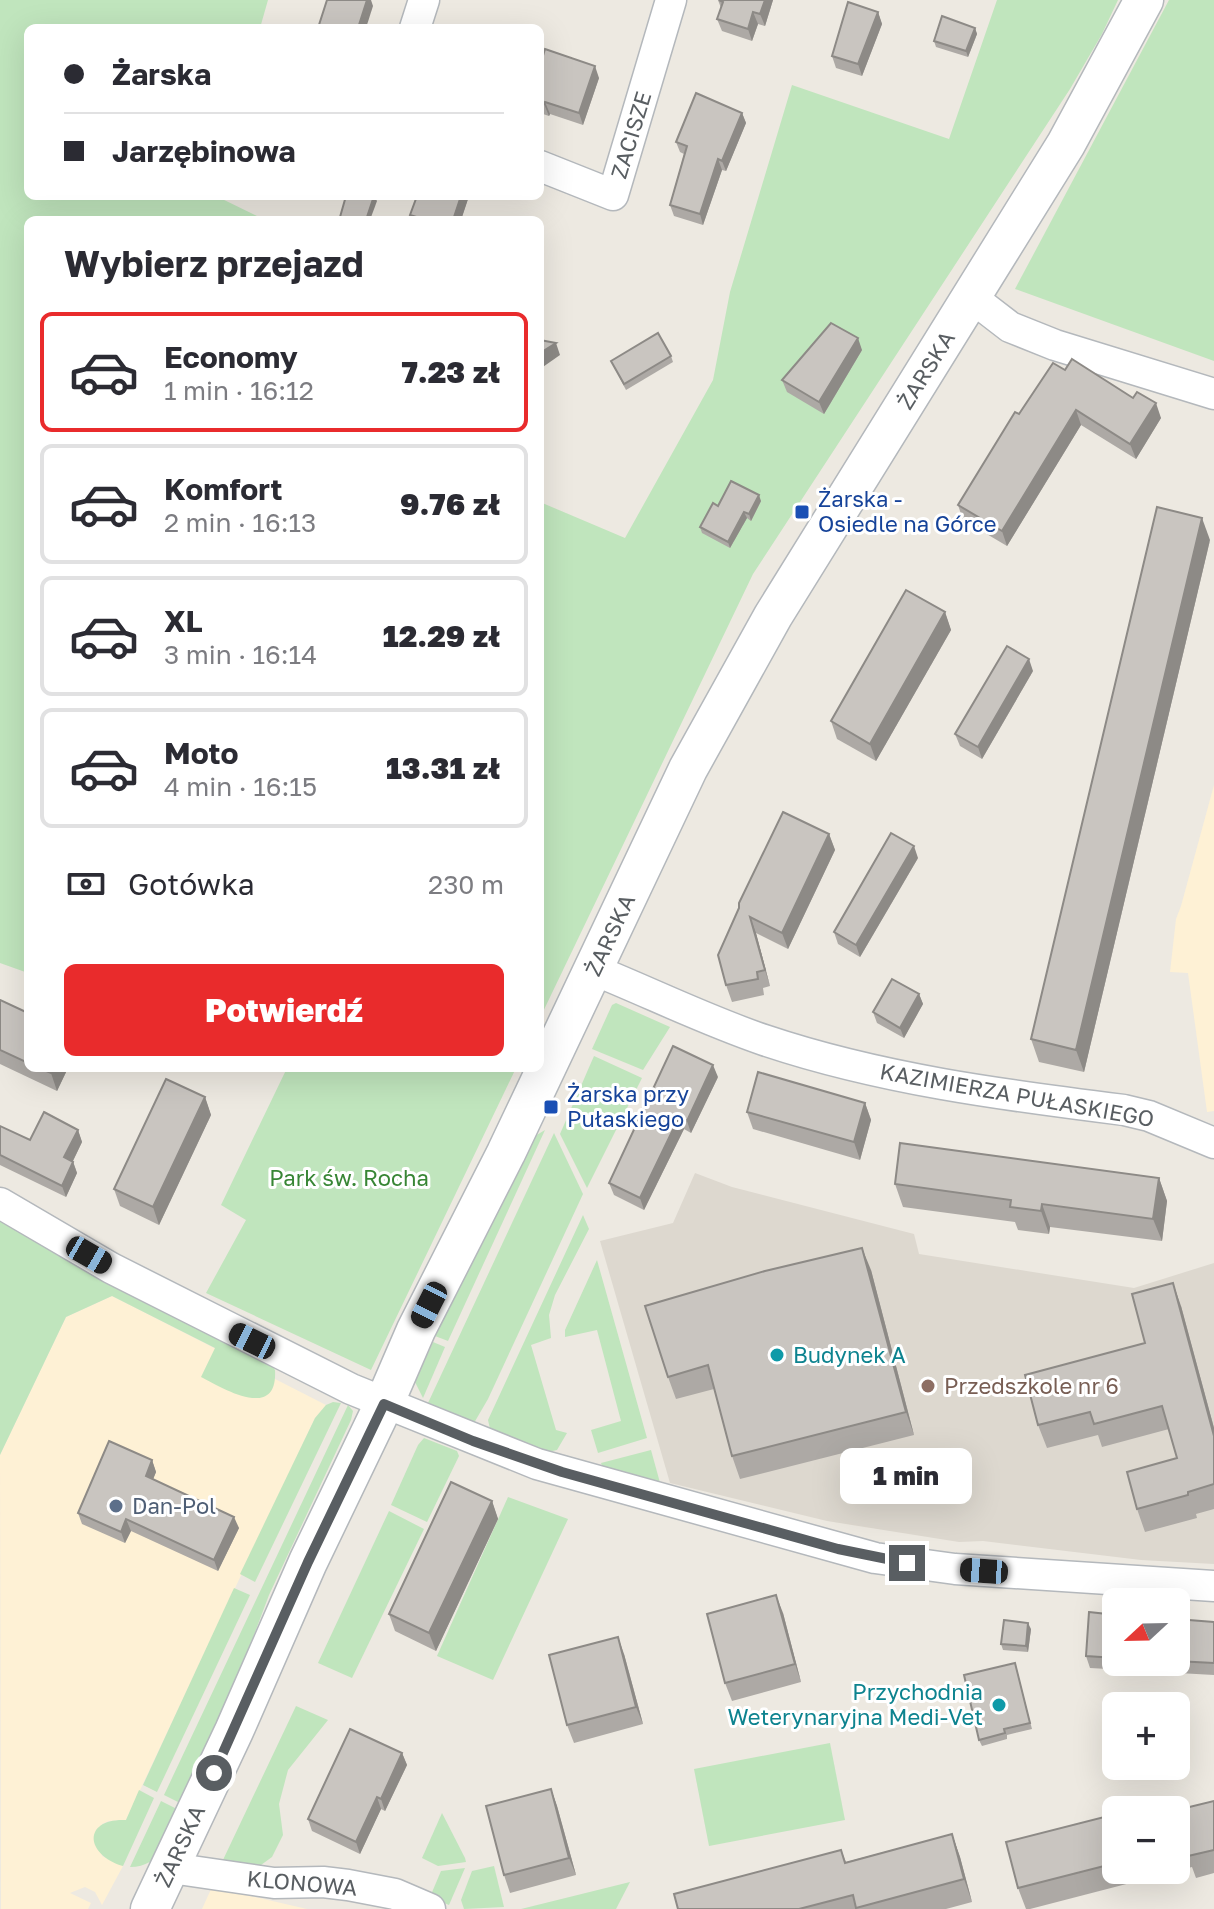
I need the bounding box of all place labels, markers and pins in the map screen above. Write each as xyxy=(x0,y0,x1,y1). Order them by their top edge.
place label: Żarska - Osiedle na Górce xyxy=(818,485,997,537)
marker: Żarska - Osiedle na Górce xyxy=(793,503,811,521)
place label: Żarska przy Pułaskiego xyxy=(567,1080,689,1132)
marker: Żarska przy Pułaskiego xyxy=(542,1098,560,1116)
place label: Budynek A xyxy=(793,1341,906,1368)
marker: Budynek A xyxy=(768,1346,786,1364)
place label: Przedszkole nr 6 xyxy=(944,1372,1119,1399)
marker: Przedszkole nr 6 xyxy=(919,1377,937,1395)
place label: Dan-Pol xyxy=(132,1492,216,1519)
marker: Dan-Pol xyxy=(107,1497,125,1515)
place label: Przychodnia Weterynaryjna Medi-Vet xyxy=(728,1678,983,1730)
marker: Przychodnia Weterynaryjna Medi-Vet xyxy=(990,1696,1008,1714)

